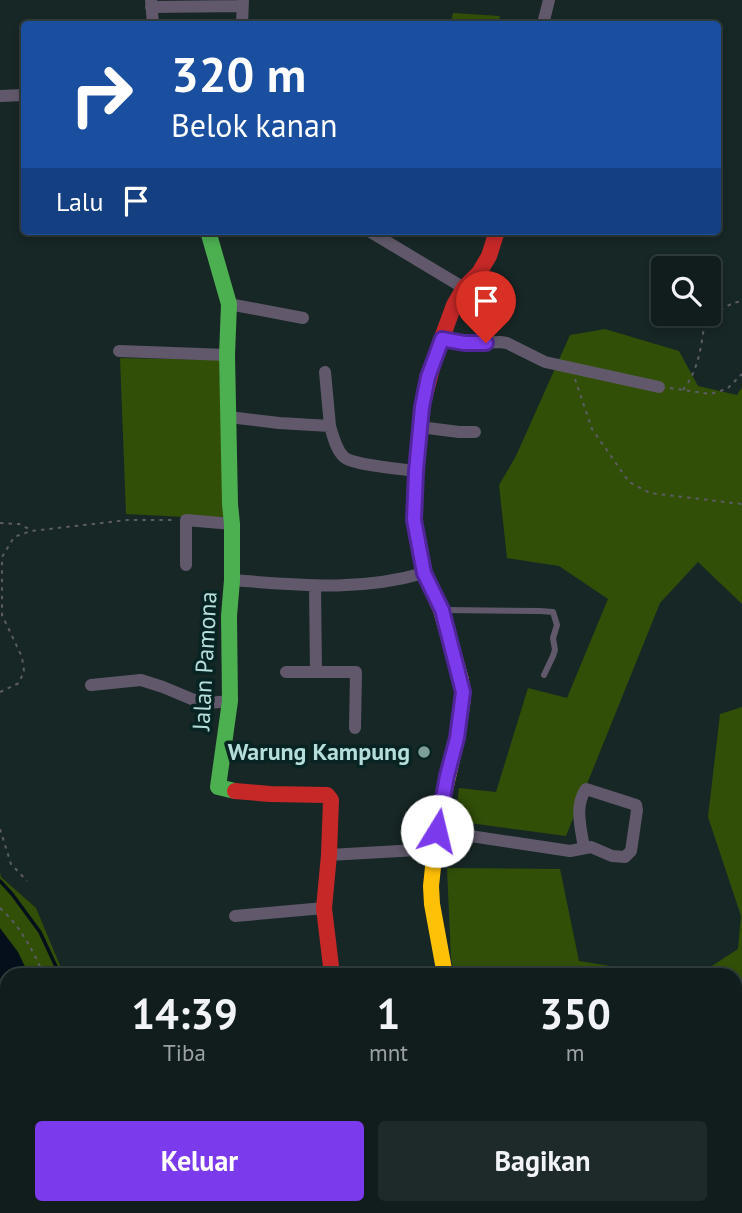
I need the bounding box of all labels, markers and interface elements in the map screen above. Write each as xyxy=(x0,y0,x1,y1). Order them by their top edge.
text: 320 m xyxy=(171,42,306,106)
icon: right xyxy=(56,49,147,140)
text: Belok kanan xyxy=(171,104,337,146)
icon: arrive xyxy=(117,182,155,220)
text: Lalu xyxy=(56,185,103,218)
map controls xyxy=(651,256,721,326)
button: search xyxy=(651,256,721,326)
pin xyxy=(456,271,516,343)
icon: arrive xyxy=(467,282,505,320)
street label: Jalan Pamona xyxy=(185,591,224,732)
place label: Warung Kampung xyxy=(228,736,410,767)
marker: Warung Kampung xyxy=(416,744,432,760)
position arrow xyxy=(400,794,474,868)
text: 14:39 xyxy=(131,986,238,1041)
text: 1 xyxy=(377,986,400,1041)
text: 350 xyxy=(539,986,611,1041)
text: Tiba xyxy=(163,1038,206,1067)
text: mnt xyxy=(369,1038,408,1067)
text: m xyxy=(566,1038,584,1067)
button: Keluar xyxy=(35,1121,364,1201)
button: Bagikan xyxy=(378,1121,707,1201)

